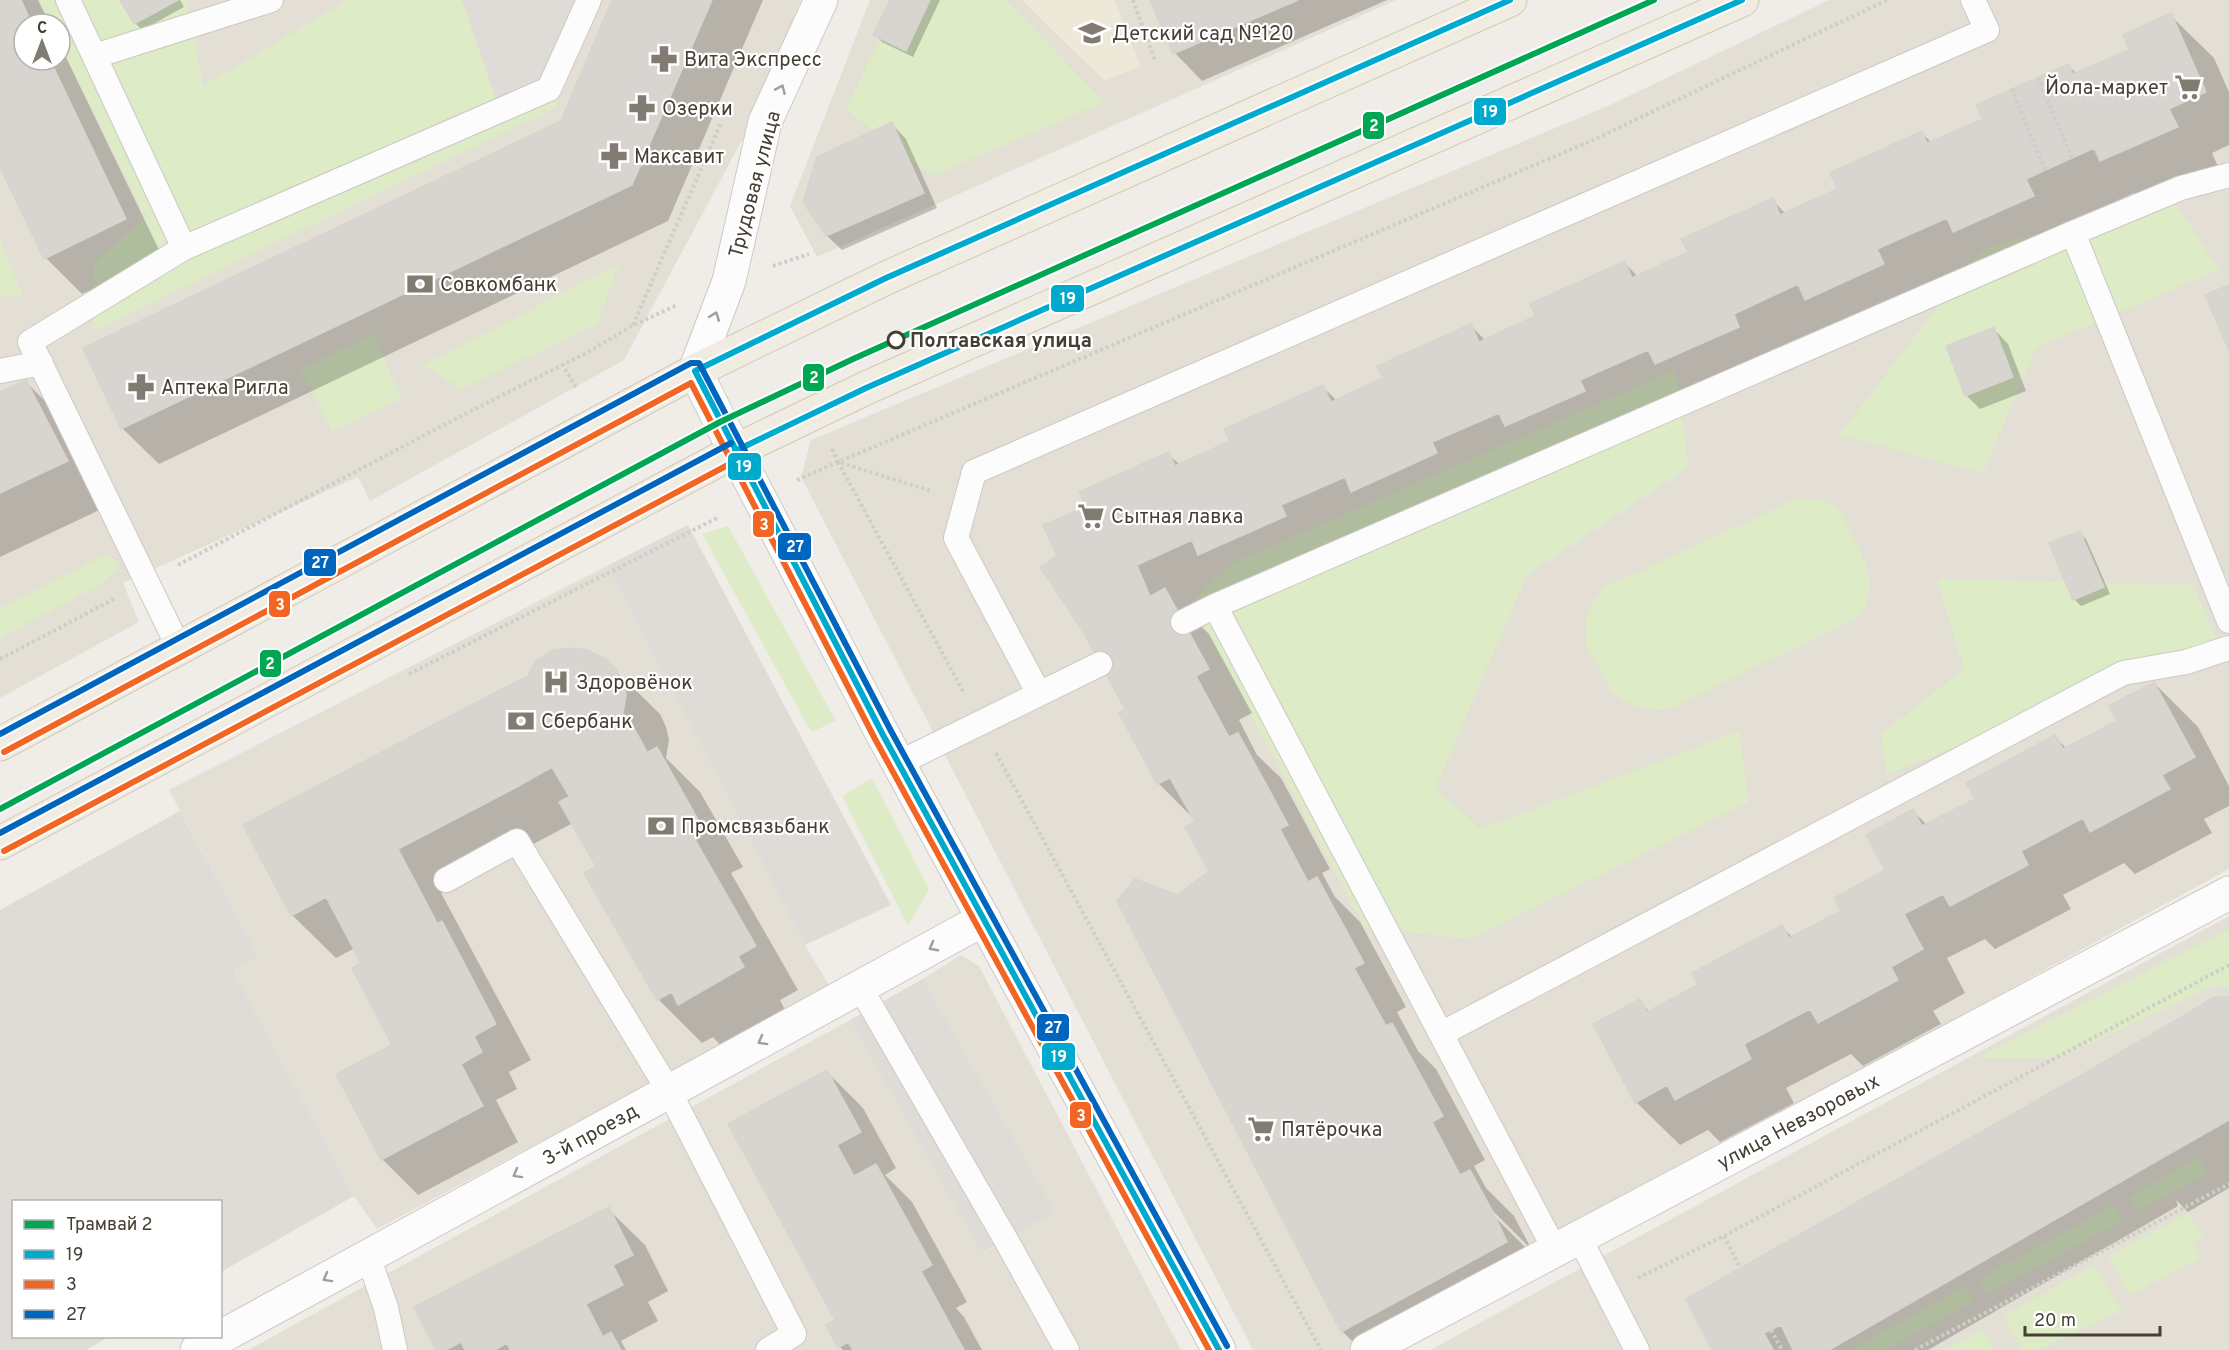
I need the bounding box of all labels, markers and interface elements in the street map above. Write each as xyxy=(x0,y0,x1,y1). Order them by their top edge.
north arrow xyxy=(12,12,72,72)
school or university icon: Детский сад №120 xyxy=(1077,18,1107,48)
text: С xyxy=(37,19,47,39)
place label: Детский сад №120 xyxy=(1112,22,1294,48)
pharmacy icon: Вита Экспресс xyxy=(649,44,679,74)
place label: Вита Экспресс xyxy=(684,48,822,74)
supermarket icon: Йола-маркет xyxy=(2173,72,2203,102)
place label: Йола-маркет xyxy=(2045,74,2168,102)
one-way arrow xyxy=(773,84,785,95)
pharmacy icon: Озерки xyxy=(627,93,657,123)
place label: Озерки xyxy=(662,97,733,123)
line badge: 19 xyxy=(1473,97,1507,126)
text: 19 xyxy=(1482,103,1498,123)
street label: Трудовая улица xyxy=(724,108,788,261)
line badge: 2 xyxy=(1362,111,1385,140)
text: 2 xyxy=(1369,117,1379,137)
pharmacy icon: Максавит xyxy=(599,141,629,171)
place label: Максавит xyxy=(634,145,724,171)
bank icon: Совкомбанк xyxy=(405,269,435,299)
place label: Совкомбанк xyxy=(440,273,557,299)
line badge: 19 xyxy=(1050,284,1085,313)
text: 19 xyxy=(1060,290,1076,310)
one-way arrow xyxy=(708,311,721,322)
place label: Полтавская улица xyxy=(910,329,1092,355)
marker: Полтавская улица xyxy=(887,331,905,349)
line badge: 2 xyxy=(802,363,825,392)
text: 2 xyxy=(809,369,819,389)
pharmacy icon: Аптека Ригла xyxy=(126,372,156,402)
place label: Аптека Ригла xyxy=(161,376,288,402)
line badge: 19 xyxy=(727,452,762,481)
text: 19 xyxy=(736,458,752,478)
supermarket icon: Сытная лавка xyxy=(1076,501,1106,531)
place label: Сытная лавка xyxy=(1111,505,1243,531)
line badge: 3 xyxy=(752,510,775,538)
text: 3 xyxy=(759,516,769,536)
line badge: 27 xyxy=(777,532,812,561)
text: 27 xyxy=(786,538,804,558)
line badge: 27 xyxy=(303,548,337,577)
text: 27 xyxy=(311,554,329,574)
line badge: 3 xyxy=(268,590,291,618)
text: 3 xyxy=(275,596,285,616)
line badge: 2 xyxy=(259,649,282,678)
text: 2 xyxy=(265,655,275,675)
hospital icon: Здоровёнок xyxy=(541,667,571,697)
place label: Здоровёнок xyxy=(576,671,693,697)
bank icon: Сбербанк xyxy=(506,706,536,736)
place label: Сбербанк xyxy=(541,710,633,736)
bank icon: Промсвязьбанк xyxy=(646,811,676,841)
place label: Промсвязьбанк xyxy=(681,815,830,841)
one-way arrow xyxy=(929,940,939,951)
line badge: 27 xyxy=(1036,1013,1070,1042)
text: 27 xyxy=(1044,1019,1062,1039)
one-way arrow xyxy=(758,1034,768,1045)
line badge: 19 xyxy=(1041,1042,1076,1071)
text: 19 xyxy=(1051,1048,1067,1068)
street label: улица Невзоровых xyxy=(1713,1069,1885,1177)
street label: 3-й проезд xyxy=(538,1099,644,1173)
line badge: 3 xyxy=(1069,1101,1092,1129)
text: 3 xyxy=(1076,1107,1086,1127)
supermarket icon: Пятёрочка xyxy=(1246,1114,1276,1144)
place label: Пятёрочка xyxy=(1281,1118,1382,1144)
one-way arrow xyxy=(513,1167,523,1178)
legend xyxy=(12,1200,222,1338)
text: Трамвай 2 xyxy=(66,1214,153,1237)
text: 19 xyxy=(66,1244,83,1267)
one-way arrow xyxy=(323,1271,334,1282)
text: 3 xyxy=(66,1274,77,1297)
scale bar xyxy=(2025,1299,2160,1337)
text: 27 xyxy=(66,1304,86,1327)
text: 20 m xyxy=(2034,1310,2076,1333)

